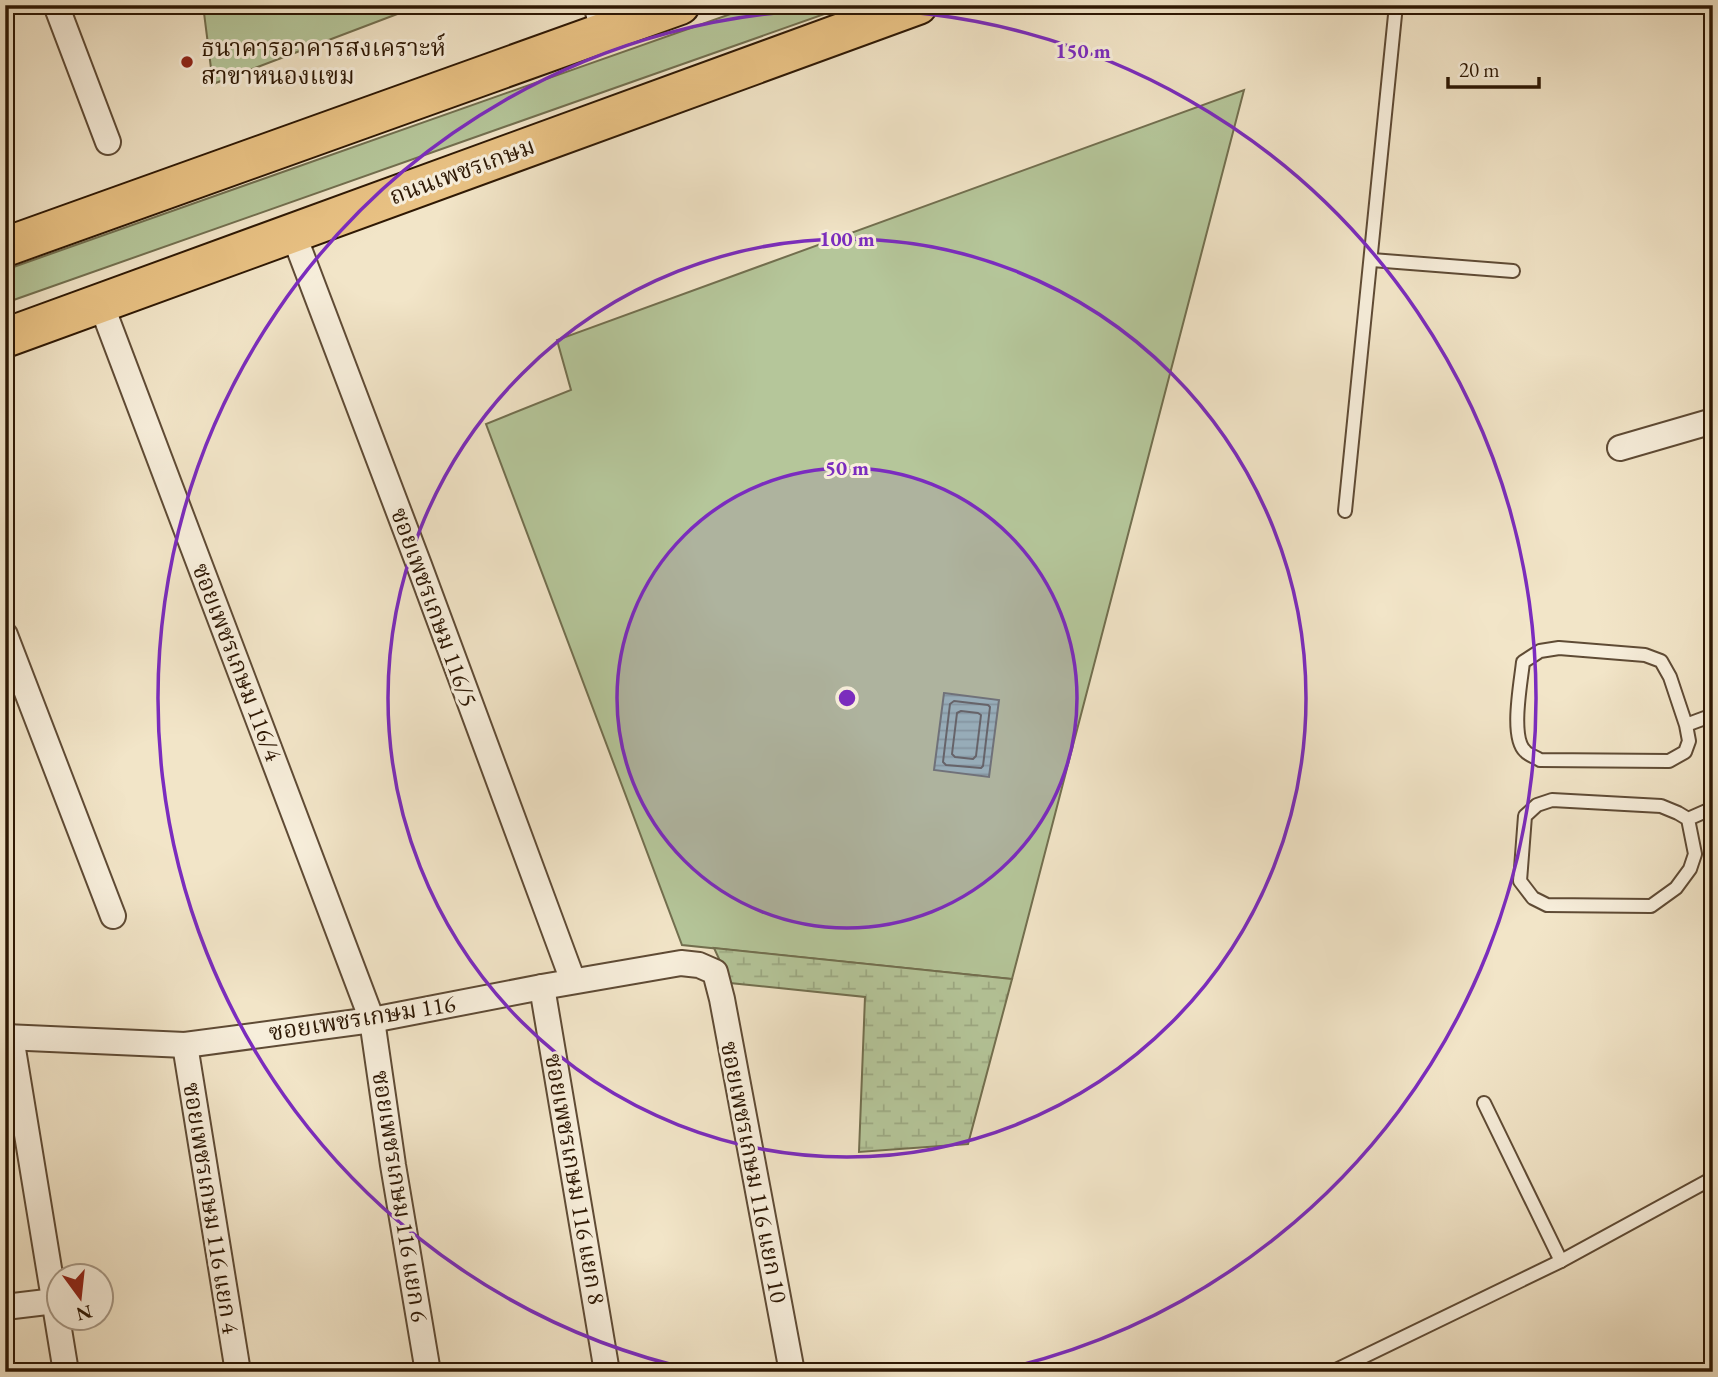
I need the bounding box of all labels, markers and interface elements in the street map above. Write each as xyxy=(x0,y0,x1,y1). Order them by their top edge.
place label: ธนาคารอาคารสงเคราะห์ สาขาหนองแขม xyxy=(201,32,445,91)
text: 150 m xyxy=(1055,37,1111,64)
scale bar xyxy=(1448,46,1540,90)
marker: ธนาคารอาคารสงเคราะห์ สาขาหนองแขม xyxy=(179,54,195,70)
text: 20 m xyxy=(1459,56,1500,83)
street label: ถนนเพชรเกษม xyxy=(385,130,539,211)
text: 100 m xyxy=(819,225,875,252)
text: 50 m xyxy=(825,454,869,481)
street label: ซอยเพชรเกษม 116/5 xyxy=(384,503,485,711)
street label: ซอยเพชรเกษม 116/4 xyxy=(185,558,290,766)
centre of rings xyxy=(835,686,859,710)
street label: ซอยเพชรเกษม 116 xyxy=(266,987,458,1048)
street label: ซอยเพชรเกษม 116 แยก 10 xyxy=(714,1038,795,1305)
street label: ซอยเพชรเกษม 116 แยก 8 xyxy=(538,1051,613,1307)
street label: ซอยเพชรเกษม 116 แยก 6 xyxy=(365,1068,436,1324)
street label: ซอยเพชรเกษม 116 แยก 4 xyxy=(176,1080,247,1336)
north arrow xyxy=(46,1262,116,1332)
text: N xyxy=(73,1299,95,1327)

